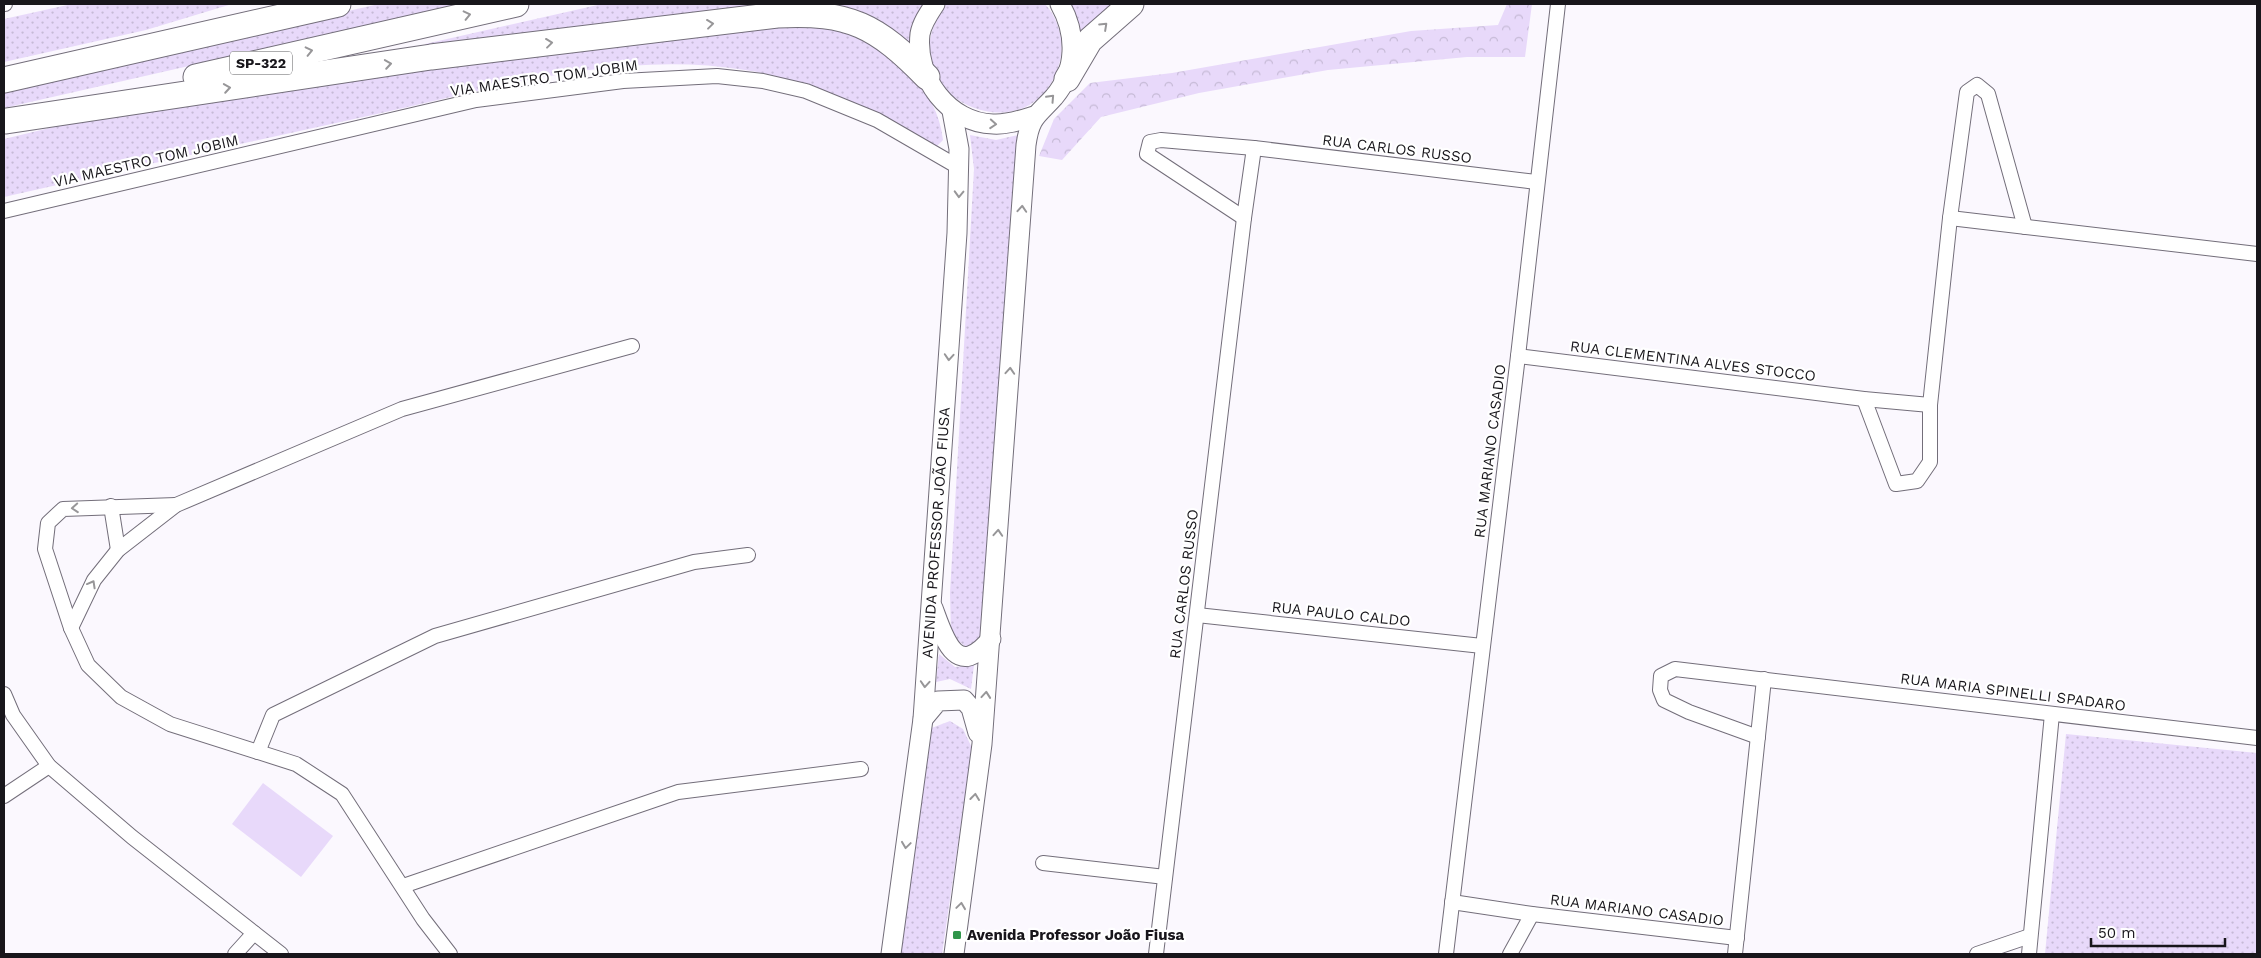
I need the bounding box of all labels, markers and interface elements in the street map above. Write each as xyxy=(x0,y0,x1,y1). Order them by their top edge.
one-way arrow xyxy=(463,10,472,21)
one-way arrow xyxy=(707,19,715,30)
one-way arrow xyxy=(1099,23,1108,32)
one-way arrow xyxy=(545,38,553,49)
one-way arrow xyxy=(305,46,314,57)
road number: SP-322 xyxy=(230,52,292,74)
street label: VIA MAESTRO TOM JOBIM xyxy=(449,56,639,100)
one-way arrow xyxy=(384,59,392,70)
one-way arrow xyxy=(223,83,231,94)
one-way arrow xyxy=(1045,95,1054,104)
one-way arrow xyxy=(989,118,997,129)
street label: VIA MAESTRO TOM JOBIM xyxy=(52,131,240,191)
street label: RUA CARLOS RUSSO xyxy=(1321,131,1473,167)
one-way arrow xyxy=(953,191,964,199)
one-way arrow xyxy=(1016,205,1027,213)
street label: RUA CLEMENTINA ALVES STOCCO xyxy=(1569,337,1817,385)
one-way arrow xyxy=(943,353,954,361)
street label: RUA MARIANO CASADIO xyxy=(1470,363,1510,539)
one-way arrow xyxy=(1005,367,1016,375)
street label: AVENIDA PROFESSOR JOÃO FIUSA xyxy=(918,406,954,659)
one-way arrow xyxy=(71,502,79,513)
street label: RUA CARLOS RUSSO xyxy=(1166,508,1202,660)
one-way arrow xyxy=(993,529,1004,537)
one-way arrow xyxy=(86,580,96,589)
street label: RUA PAULO CALDO xyxy=(1271,598,1411,630)
street label: RUA MARIA SPINELLI SPADARO xyxy=(1899,669,2127,715)
one-way arrow xyxy=(920,680,931,688)
one-way arrow xyxy=(980,691,991,699)
one-way arrow xyxy=(969,793,980,801)
one-way arrow xyxy=(901,841,912,849)
street label: RUA MARIANO CASADIO xyxy=(1549,890,1725,930)
one-way arrow xyxy=(955,902,965,910)
scale bar xyxy=(2091,916,2225,948)
text: 50 m xyxy=(2098,924,2135,942)
place label: Avenida Professor João Fiusa xyxy=(967,926,1184,944)
marker: Avenida Professor João Fiusa xyxy=(951,929,963,941)

